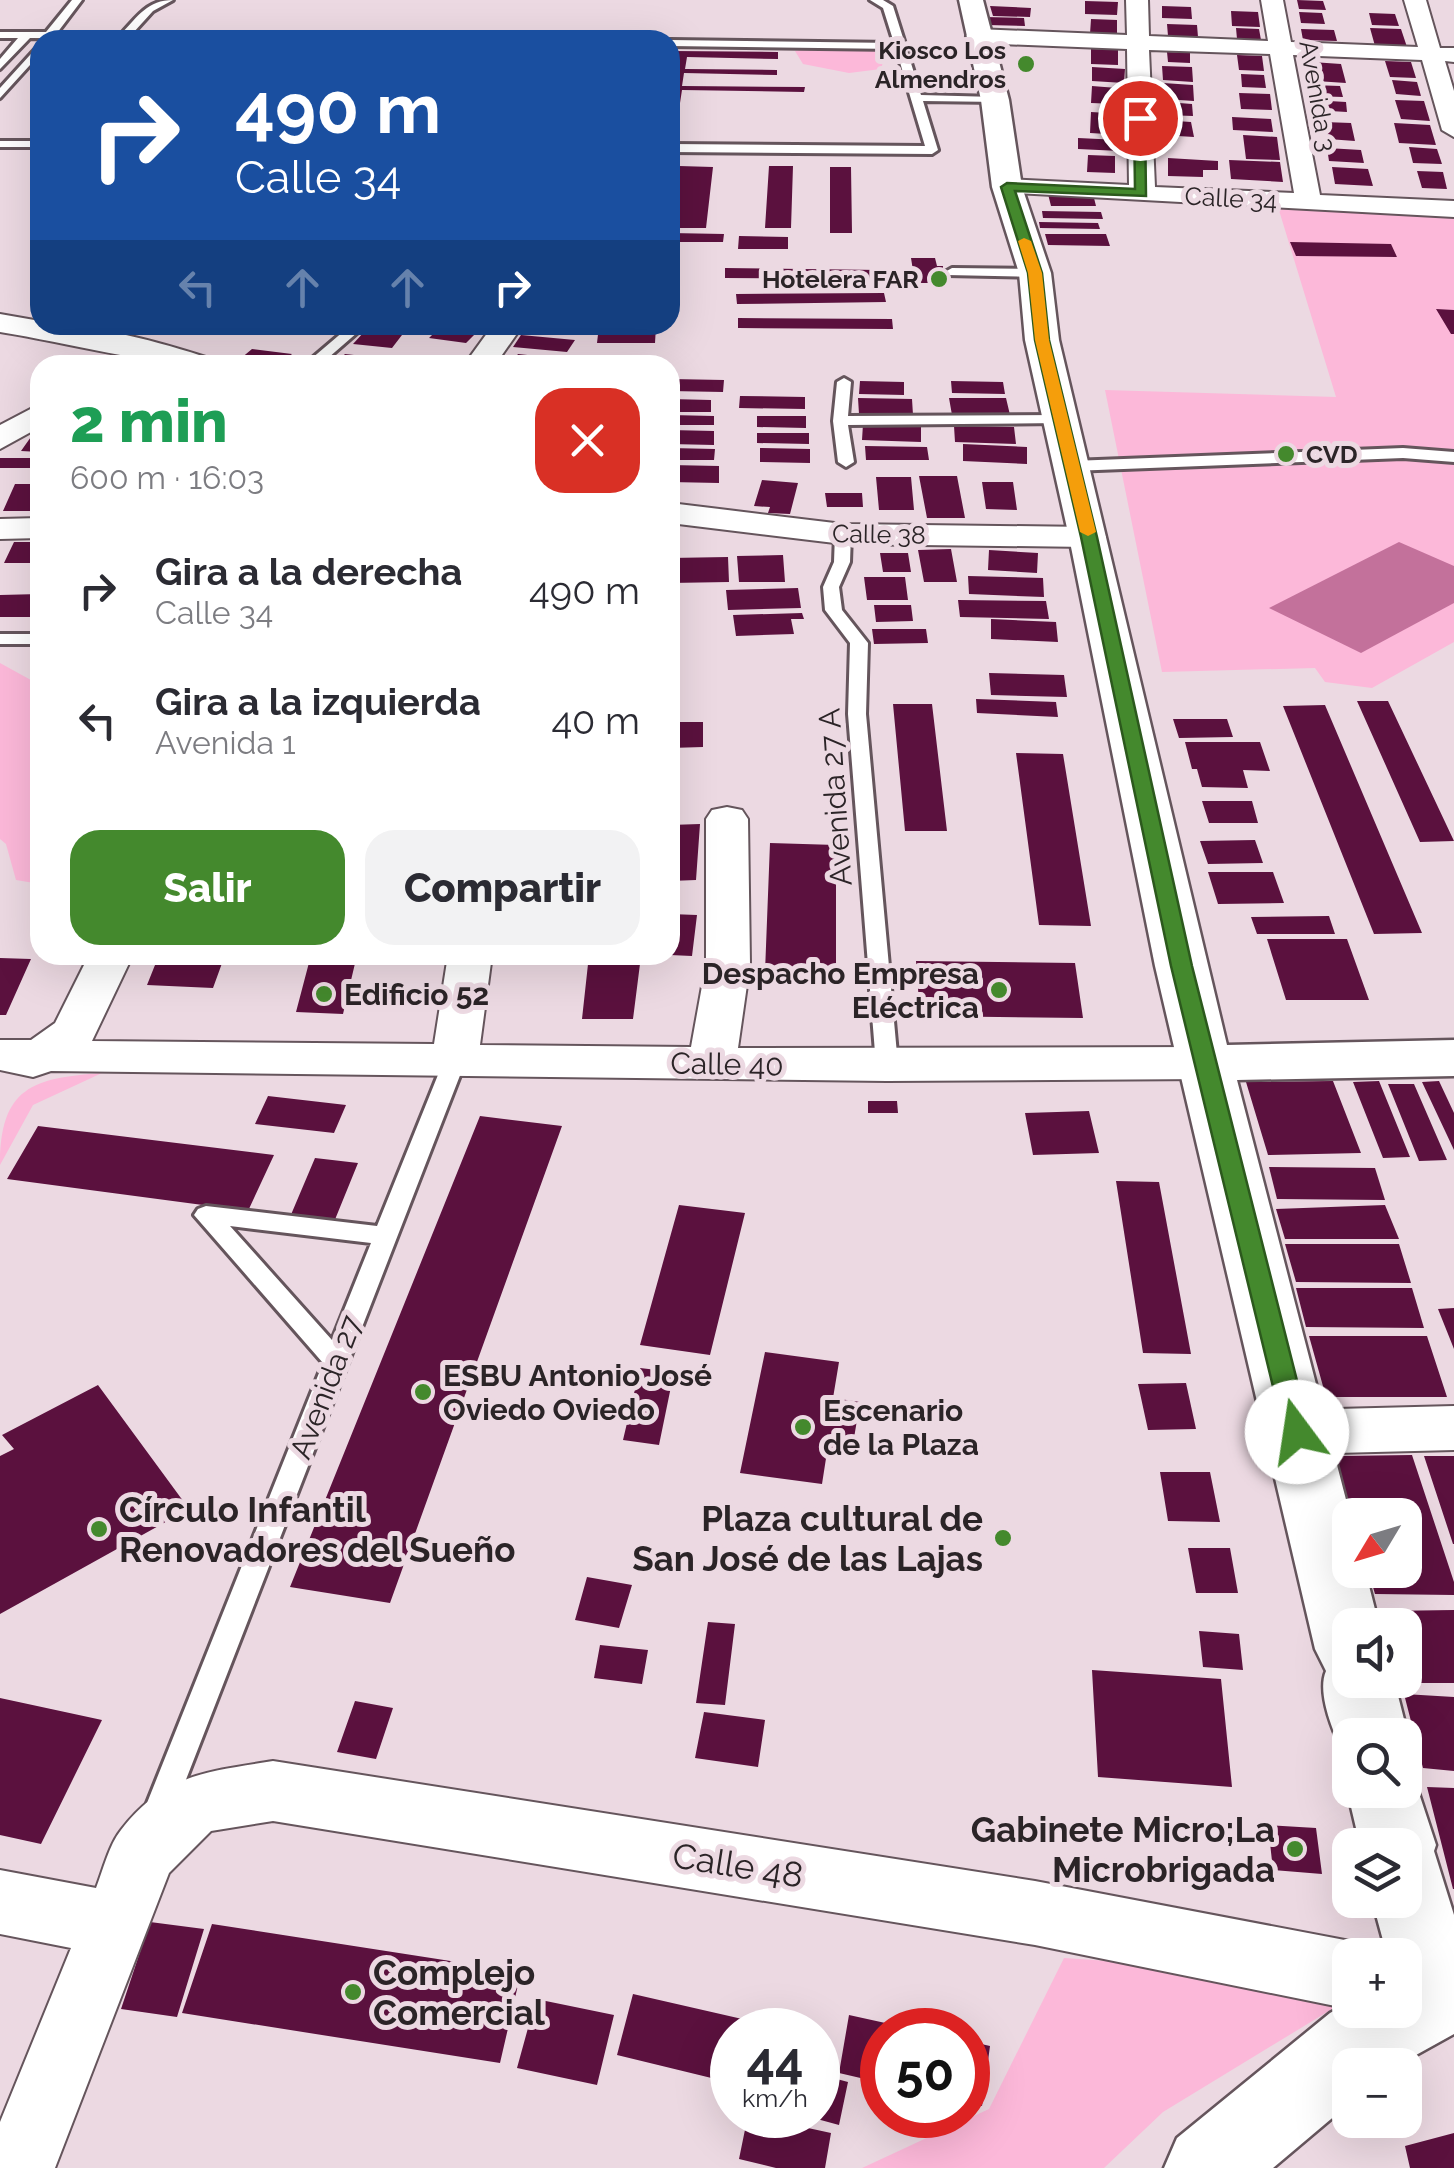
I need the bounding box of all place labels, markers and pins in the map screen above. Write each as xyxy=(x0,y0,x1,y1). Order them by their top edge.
place label: Kiosco Los Almendros xyxy=(875,35,1006,94)
marker: Kiosco Los Almendros xyxy=(1015,53,1037,75)
pin xyxy=(1098,76,1183,161)
place label: Hotelera FAR xyxy=(762,264,919,294)
marker: Hotelera FAR xyxy=(928,268,950,290)
place label: CVD xyxy=(1306,439,1358,469)
marker: CVD xyxy=(1275,443,1297,465)
place label: Despacho Empresa Eléctrica xyxy=(702,956,979,1025)
place label: Edificio 52 xyxy=(344,977,489,1012)
marker: Despacho Empresa Eléctrica xyxy=(988,979,1010,1001)
marker: Edificio 52 xyxy=(313,983,335,1005)
place label: ESBU Antonio José Oviedo Oviedo xyxy=(443,1358,712,1427)
marker: ESBU Antonio José Oviedo Oviedo xyxy=(412,1381,434,1403)
place label: Escenario de la Plaza xyxy=(823,1393,979,1462)
marker: Escenario de la Plaza xyxy=(792,1416,814,1438)
place label: Círculo Infantil Renovadores del Sueño xyxy=(119,1489,515,1570)
place label: Plaza cultural de San José de las Lajas xyxy=(632,1498,983,1579)
marker: Círculo Infantil Renovadores del Sueño xyxy=(88,1518,110,1540)
marker: Plaza cultural de San José de las Lajas xyxy=(992,1527,1014,1549)
place label: Gabinete Micro;La Microbrigada xyxy=(971,1809,1275,1890)
marker: Gabinete Micro;La Microbrigada xyxy=(1284,1838,1306,1860)
place label: Complejo Comercial xyxy=(373,1952,546,2033)
marker: Complejo Comercial xyxy=(342,1981,364,2003)

